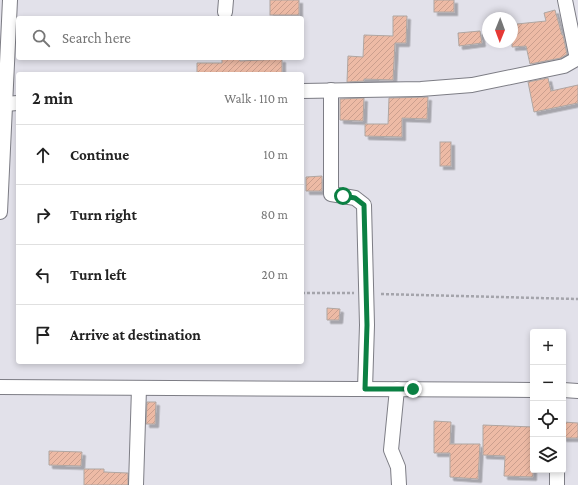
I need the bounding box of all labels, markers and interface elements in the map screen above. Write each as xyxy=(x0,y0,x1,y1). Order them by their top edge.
north arrow xyxy=(482,12,518,48)
search box xyxy=(16,16,304,60)
icon: search xyxy=(30,27,52,49)
text: Search here xyxy=(62,30,131,46)
text: 2 min xyxy=(32,89,73,108)
text: Walk · 110 m xyxy=(224,91,288,106)
icon: ahead xyxy=(32,144,54,166)
text: Continue xyxy=(70,147,129,163)
text: 10 m xyxy=(263,147,288,162)
route start xyxy=(334,187,352,205)
icon: right xyxy=(32,204,54,226)
text: Turn right xyxy=(70,207,137,223)
text: 80 m xyxy=(261,207,288,222)
icon: left xyxy=(32,264,54,286)
text: Turn left xyxy=(70,267,126,283)
text: 20 m xyxy=(262,267,288,282)
icon: arrive xyxy=(32,324,54,346)
text: Arrive at destination xyxy=(70,327,201,343)
map controls xyxy=(530,329,566,473)
button: + xyxy=(530,329,566,365)
button: − xyxy=(530,365,566,401)
route end xyxy=(404,380,422,398)
button: locate xyxy=(530,401,566,437)
button: layers xyxy=(530,437,566,473)

